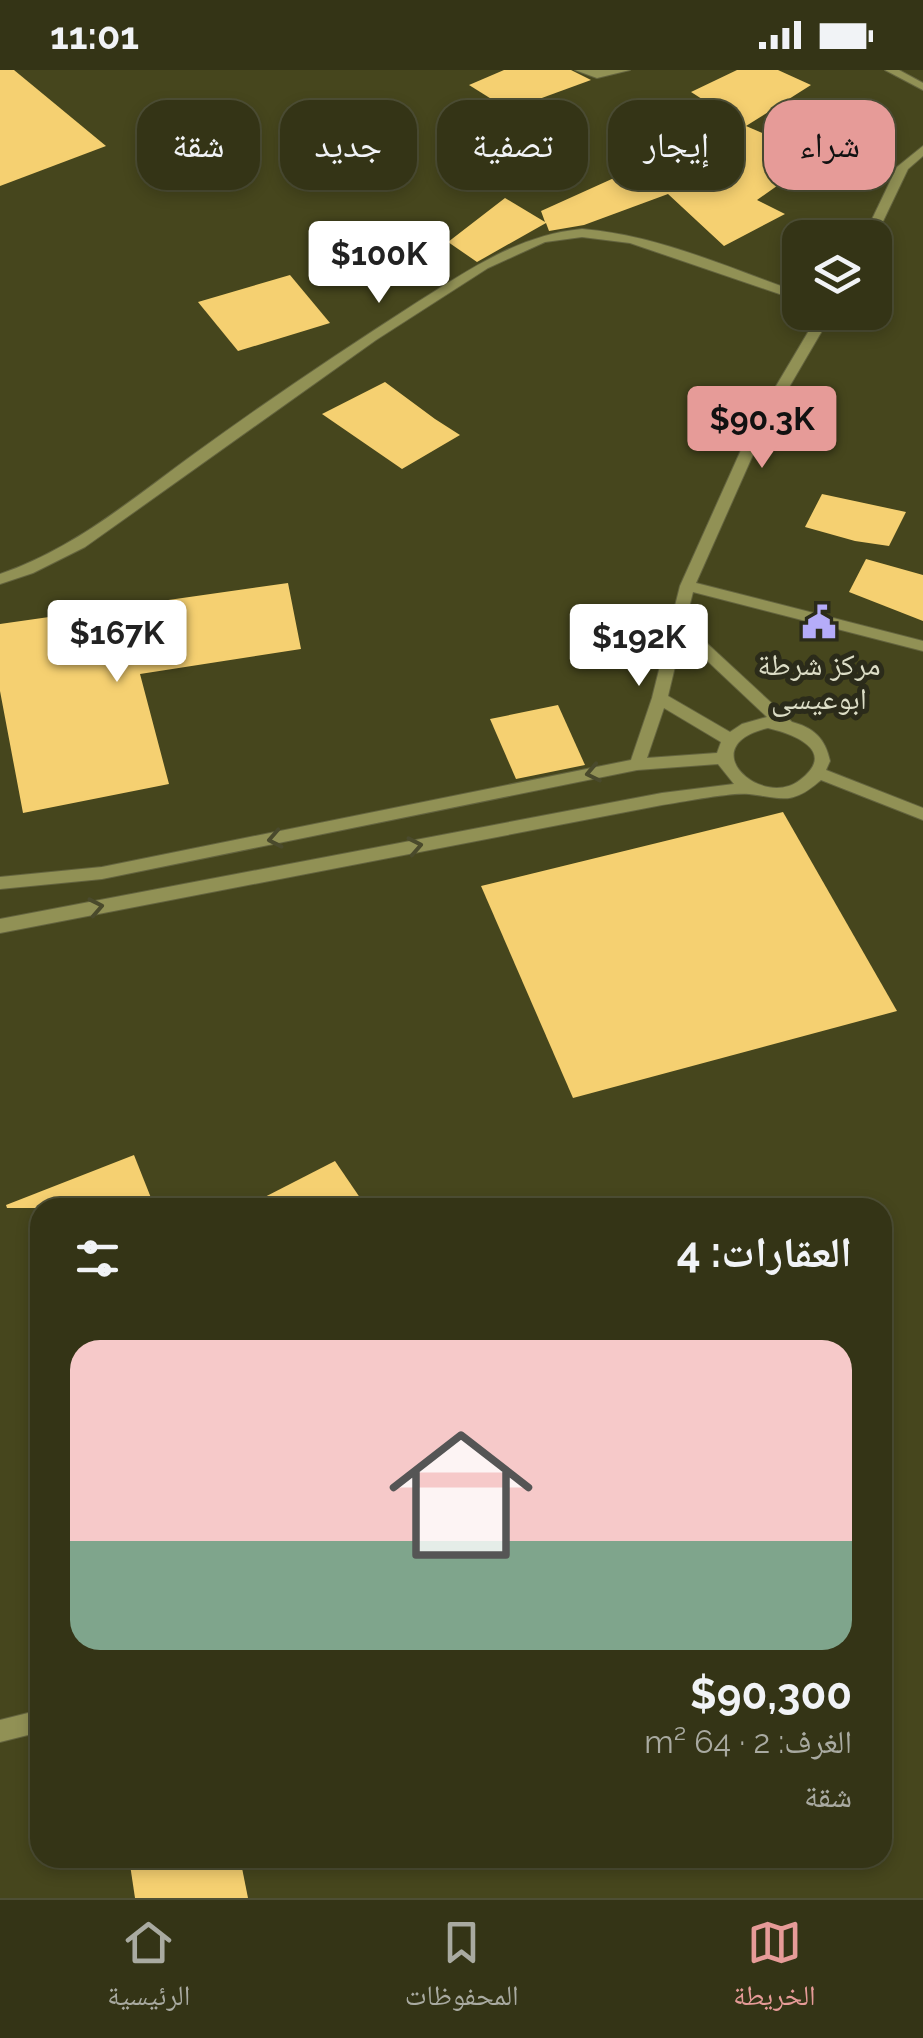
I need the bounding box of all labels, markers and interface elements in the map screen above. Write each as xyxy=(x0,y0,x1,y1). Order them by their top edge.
text: 11:01 xyxy=(50,13,139,58)
chip: شقة xyxy=(137,100,260,190)
chip: جديد xyxy=(280,100,417,190)
chip: تصفية xyxy=(437,100,588,190)
chip: إيجار xyxy=(608,100,744,190)
chip: شراء xyxy=(764,100,895,190)
map controls xyxy=(782,220,892,330)
button: layers xyxy=(782,220,892,330)
pin: $100K xyxy=(309,221,449,306)
text: $100K xyxy=(331,235,427,272)
pin: $90.3K xyxy=(681,386,843,471)
text: $90.3K xyxy=(709,400,815,437)
pin: $167K xyxy=(47,600,187,685)
public building icon: مركز شرطة ابوعيسى xyxy=(800,603,838,641)
pin: $192K xyxy=(569,604,709,689)
text: $167K xyxy=(70,614,164,651)
text: $192K xyxy=(592,618,686,655)
place label: مركز شرطة ابوعيسى xyxy=(757,647,881,717)
one-way arrow xyxy=(585,761,602,782)
one-way arrow xyxy=(267,828,283,849)
one-way arrow xyxy=(406,837,423,858)
one-way arrow xyxy=(87,898,104,919)
text: العقارات: 4 xyxy=(677,1228,852,1277)
icon: filters xyxy=(70,1231,125,1286)
icon: home xyxy=(371,1405,551,1585)
text: $90,300 xyxy=(690,1670,852,1719)
text: الغرف: 2 · 64 m² xyxy=(644,1723,852,1760)
text: شقة xyxy=(804,1777,852,1814)
tab: الرئيسية xyxy=(107,1915,190,2023)
tab: المحفوظات xyxy=(405,1915,519,2023)
tab: الخريطة xyxy=(733,1915,816,2023)

